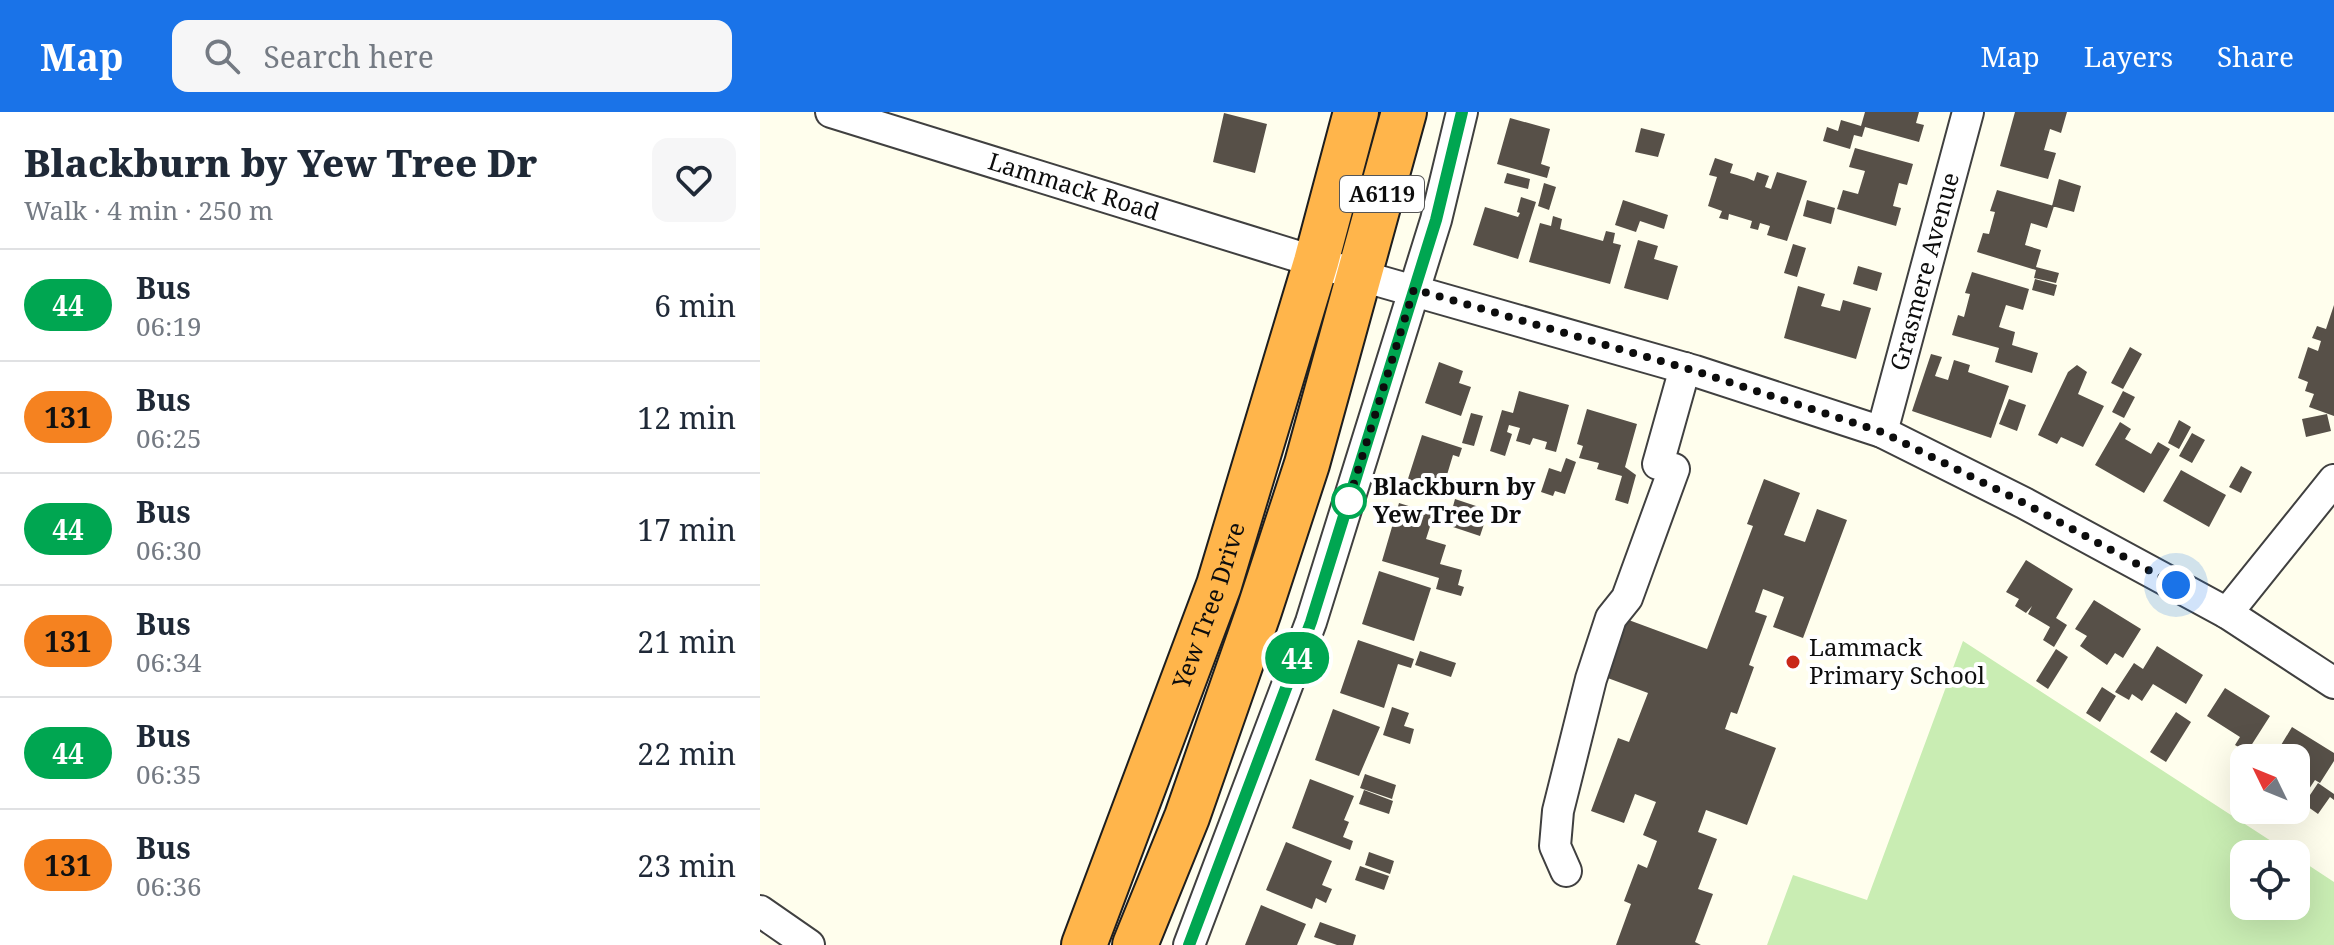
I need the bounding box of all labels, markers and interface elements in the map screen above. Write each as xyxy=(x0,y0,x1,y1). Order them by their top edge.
search box xyxy=(172,20,732,92)
text: Map xyxy=(40,30,124,82)
icon: search xyxy=(200,34,244,78)
text: Search here xyxy=(264,36,434,77)
text: Map xyxy=(1981,37,2040,75)
text: Layers xyxy=(2084,37,2173,75)
text: Share xyxy=(2217,37,2294,75)
text: Blackburn by Yew Tree Dr xyxy=(24,136,537,188)
button: heart xyxy=(652,138,736,222)
street label: Lammack Road xyxy=(985,144,1164,228)
street label: Grasmere Avenue xyxy=(1881,168,1966,374)
road number: A6119 xyxy=(1340,176,1424,212)
text: Walk · 4 min · 250 m xyxy=(24,192,273,228)
text: Bus xyxy=(136,267,191,308)
text: 6 min xyxy=(654,285,736,326)
text: 44 xyxy=(52,286,84,324)
text: 06:19 xyxy=(136,308,202,344)
text: Bus xyxy=(136,379,191,420)
text: 12 min xyxy=(637,397,736,438)
text: 131 xyxy=(44,398,92,436)
text: 06:25 xyxy=(136,420,202,456)
place label: Blackburn by Yew Tree Dr xyxy=(1373,469,1535,530)
marker: Blackburn by Yew Tree Dr xyxy=(1332,484,1366,518)
text: Bus xyxy=(136,491,191,532)
text: 17 min xyxy=(637,509,736,550)
text: 44 xyxy=(52,510,84,548)
street label: Yew Tree Drive xyxy=(1163,518,1252,694)
text: 06:30 xyxy=(136,532,202,568)
your location xyxy=(2156,565,2196,605)
text: Bus xyxy=(136,603,191,644)
text: 21 min xyxy=(637,621,736,662)
text: 131 xyxy=(44,622,92,660)
place label: Lammack Primary School xyxy=(1809,630,1986,691)
line badge: 44 xyxy=(1261,632,1333,684)
text: 44 xyxy=(1281,639,1313,677)
text: 06:34 xyxy=(136,644,202,680)
marker: Lammack Primary School xyxy=(1784,653,1802,671)
text: Bus xyxy=(136,715,191,756)
text: 22 min xyxy=(637,733,736,774)
text: 44 xyxy=(52,734,84,772)
north arrow xyxy=(2230,744,2310,824)
map controls xyxy=(2230,744,2310,920)
text: 06:35 xyxy=(136,756,202,792)
text: Bus xyxy=(136,827,191,868)
button: locate xyxy=(2230,840,2310,920)
text: 23 min xyxy=(637,845,736,886)
text: 131 xyxy=(44,846,92,884)
text: 06:36 xyxy=(136,868,202,904)

